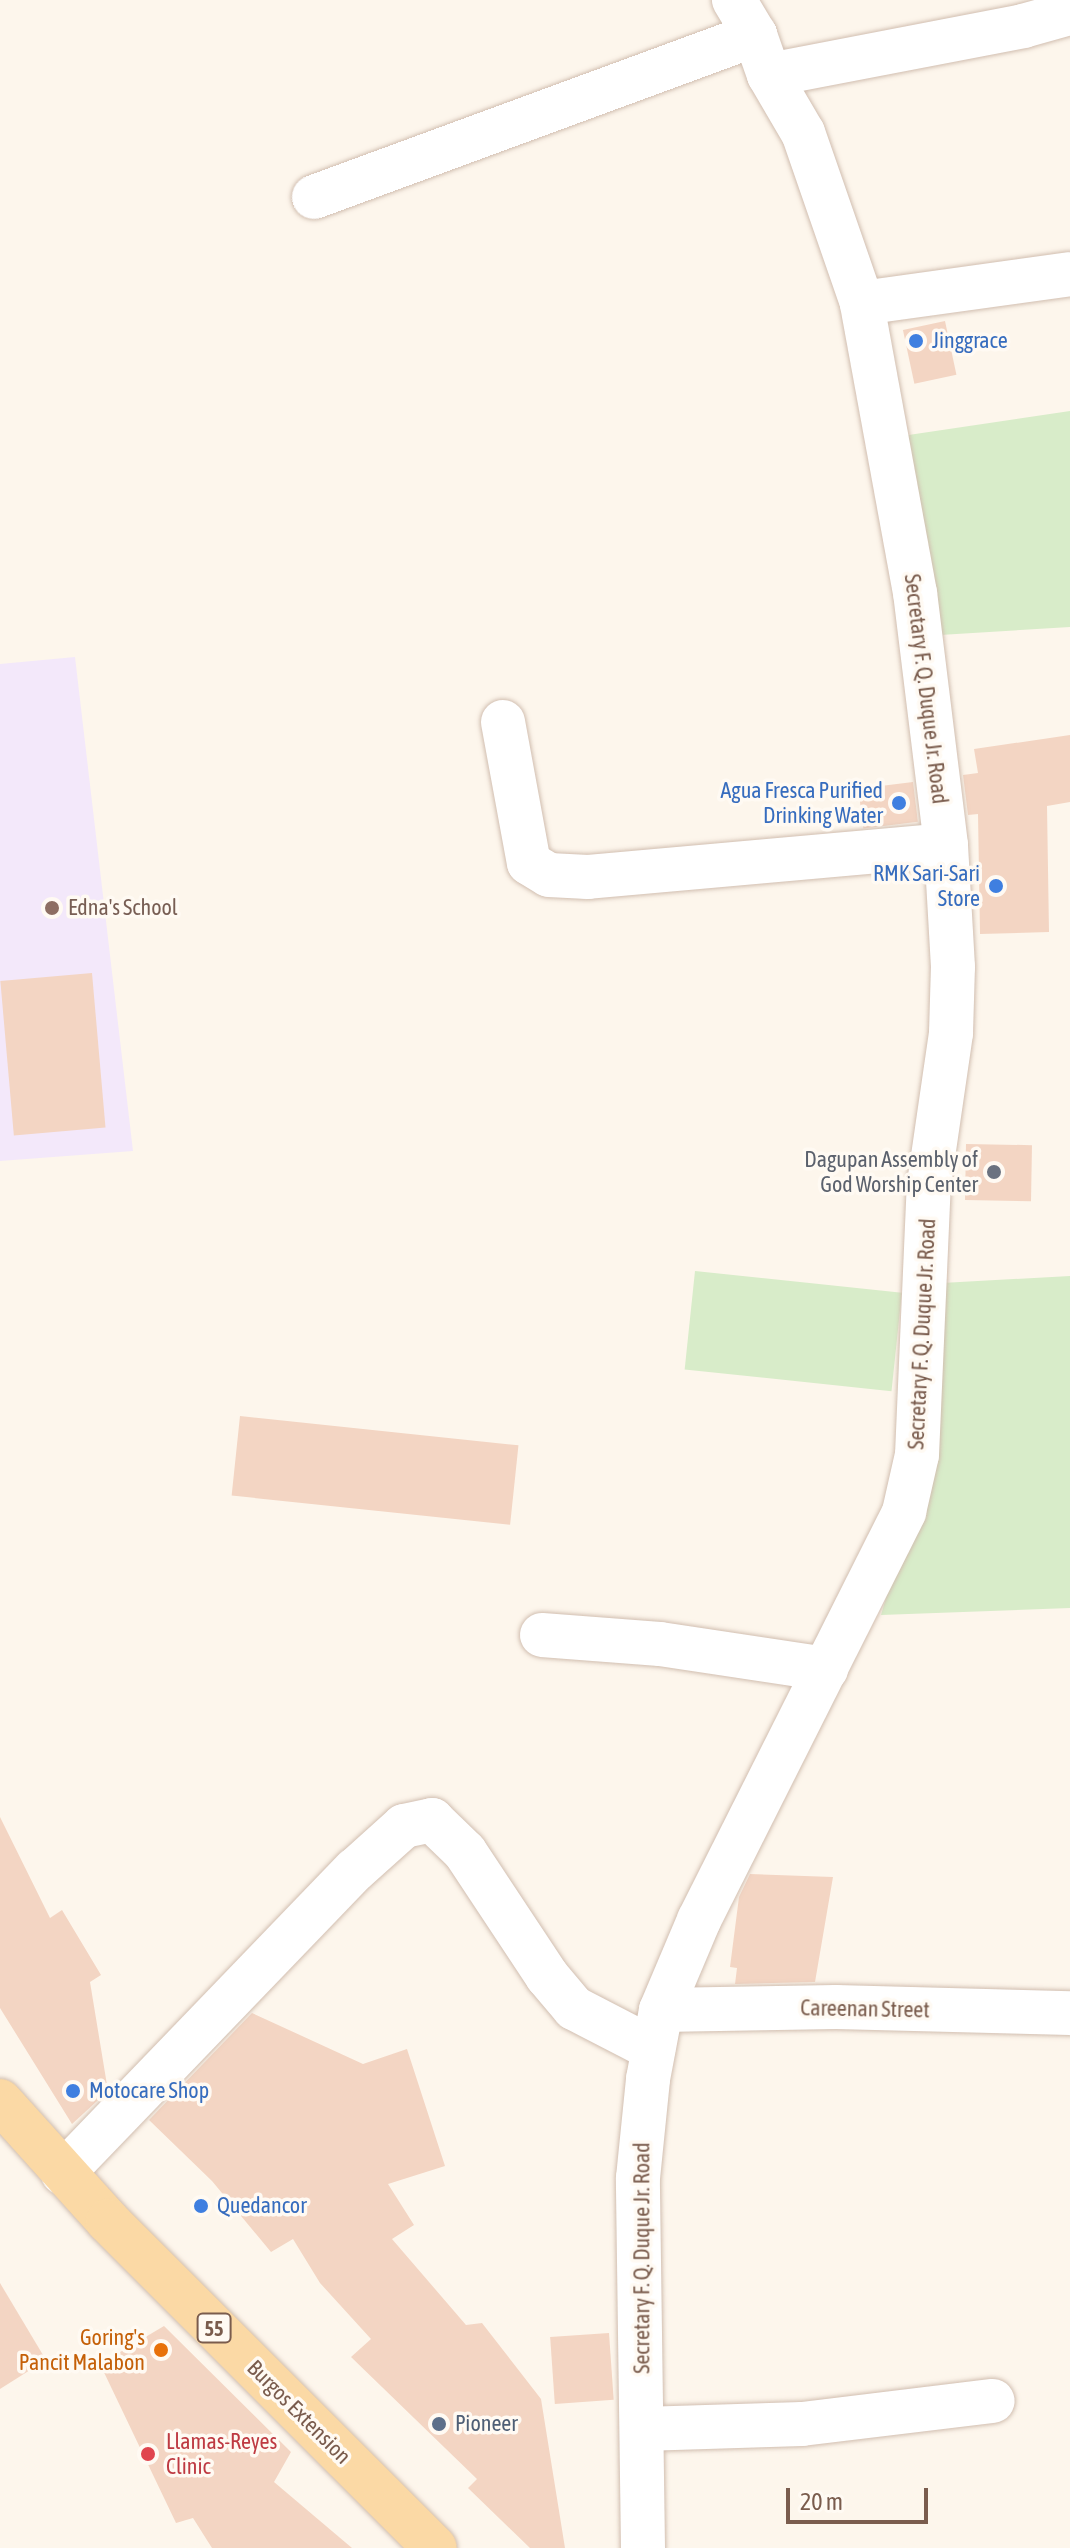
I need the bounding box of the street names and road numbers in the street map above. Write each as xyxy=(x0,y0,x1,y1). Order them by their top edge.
street label: Secretary F. Q. Duque Jr. Road xyxy=(899,573,953,805)
street label: Secretary F. Q. Duque Jr. Road xyxy=(903,1218,941,1450)
street label: Careenan Street xyxy=(800,1995,930,2023)
street label: Secretary F. Q. Duque Jr. Road xyxy=(629,2142,655,2374)
road number: 55 xyxy=(196,2312,232,2344)
street label: Burgos Extension xyxy=(242,2355,356,2469)

